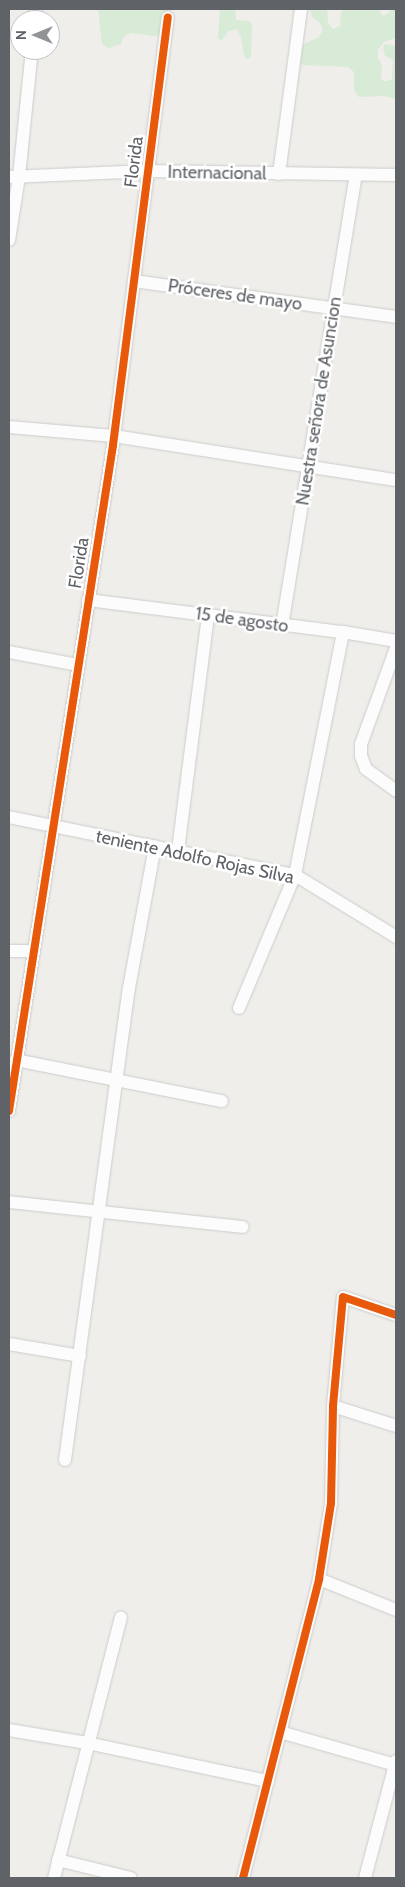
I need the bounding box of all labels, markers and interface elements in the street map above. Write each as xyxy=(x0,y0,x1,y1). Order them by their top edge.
north arrow xyxy=(10,10,60,60)
text: N xyxy=(12,30,30,40)
street label: Florida xyxy=(120,135,148,189)
street label: Internacional xyxy=(167,161,267,185)
street label: Próceres de mayo xyxy=(167,275,303,315)
street label: Nuestra señora de Asuncion xyxy=(292,295,346,507)
street label: Florida xyxy=(64,536,94,590)
street label: 15 de agosto xyxy=(194,603,290,637)
street label: teniente Adolfo Rojas Silva xyxy=(94,825,296,889)

